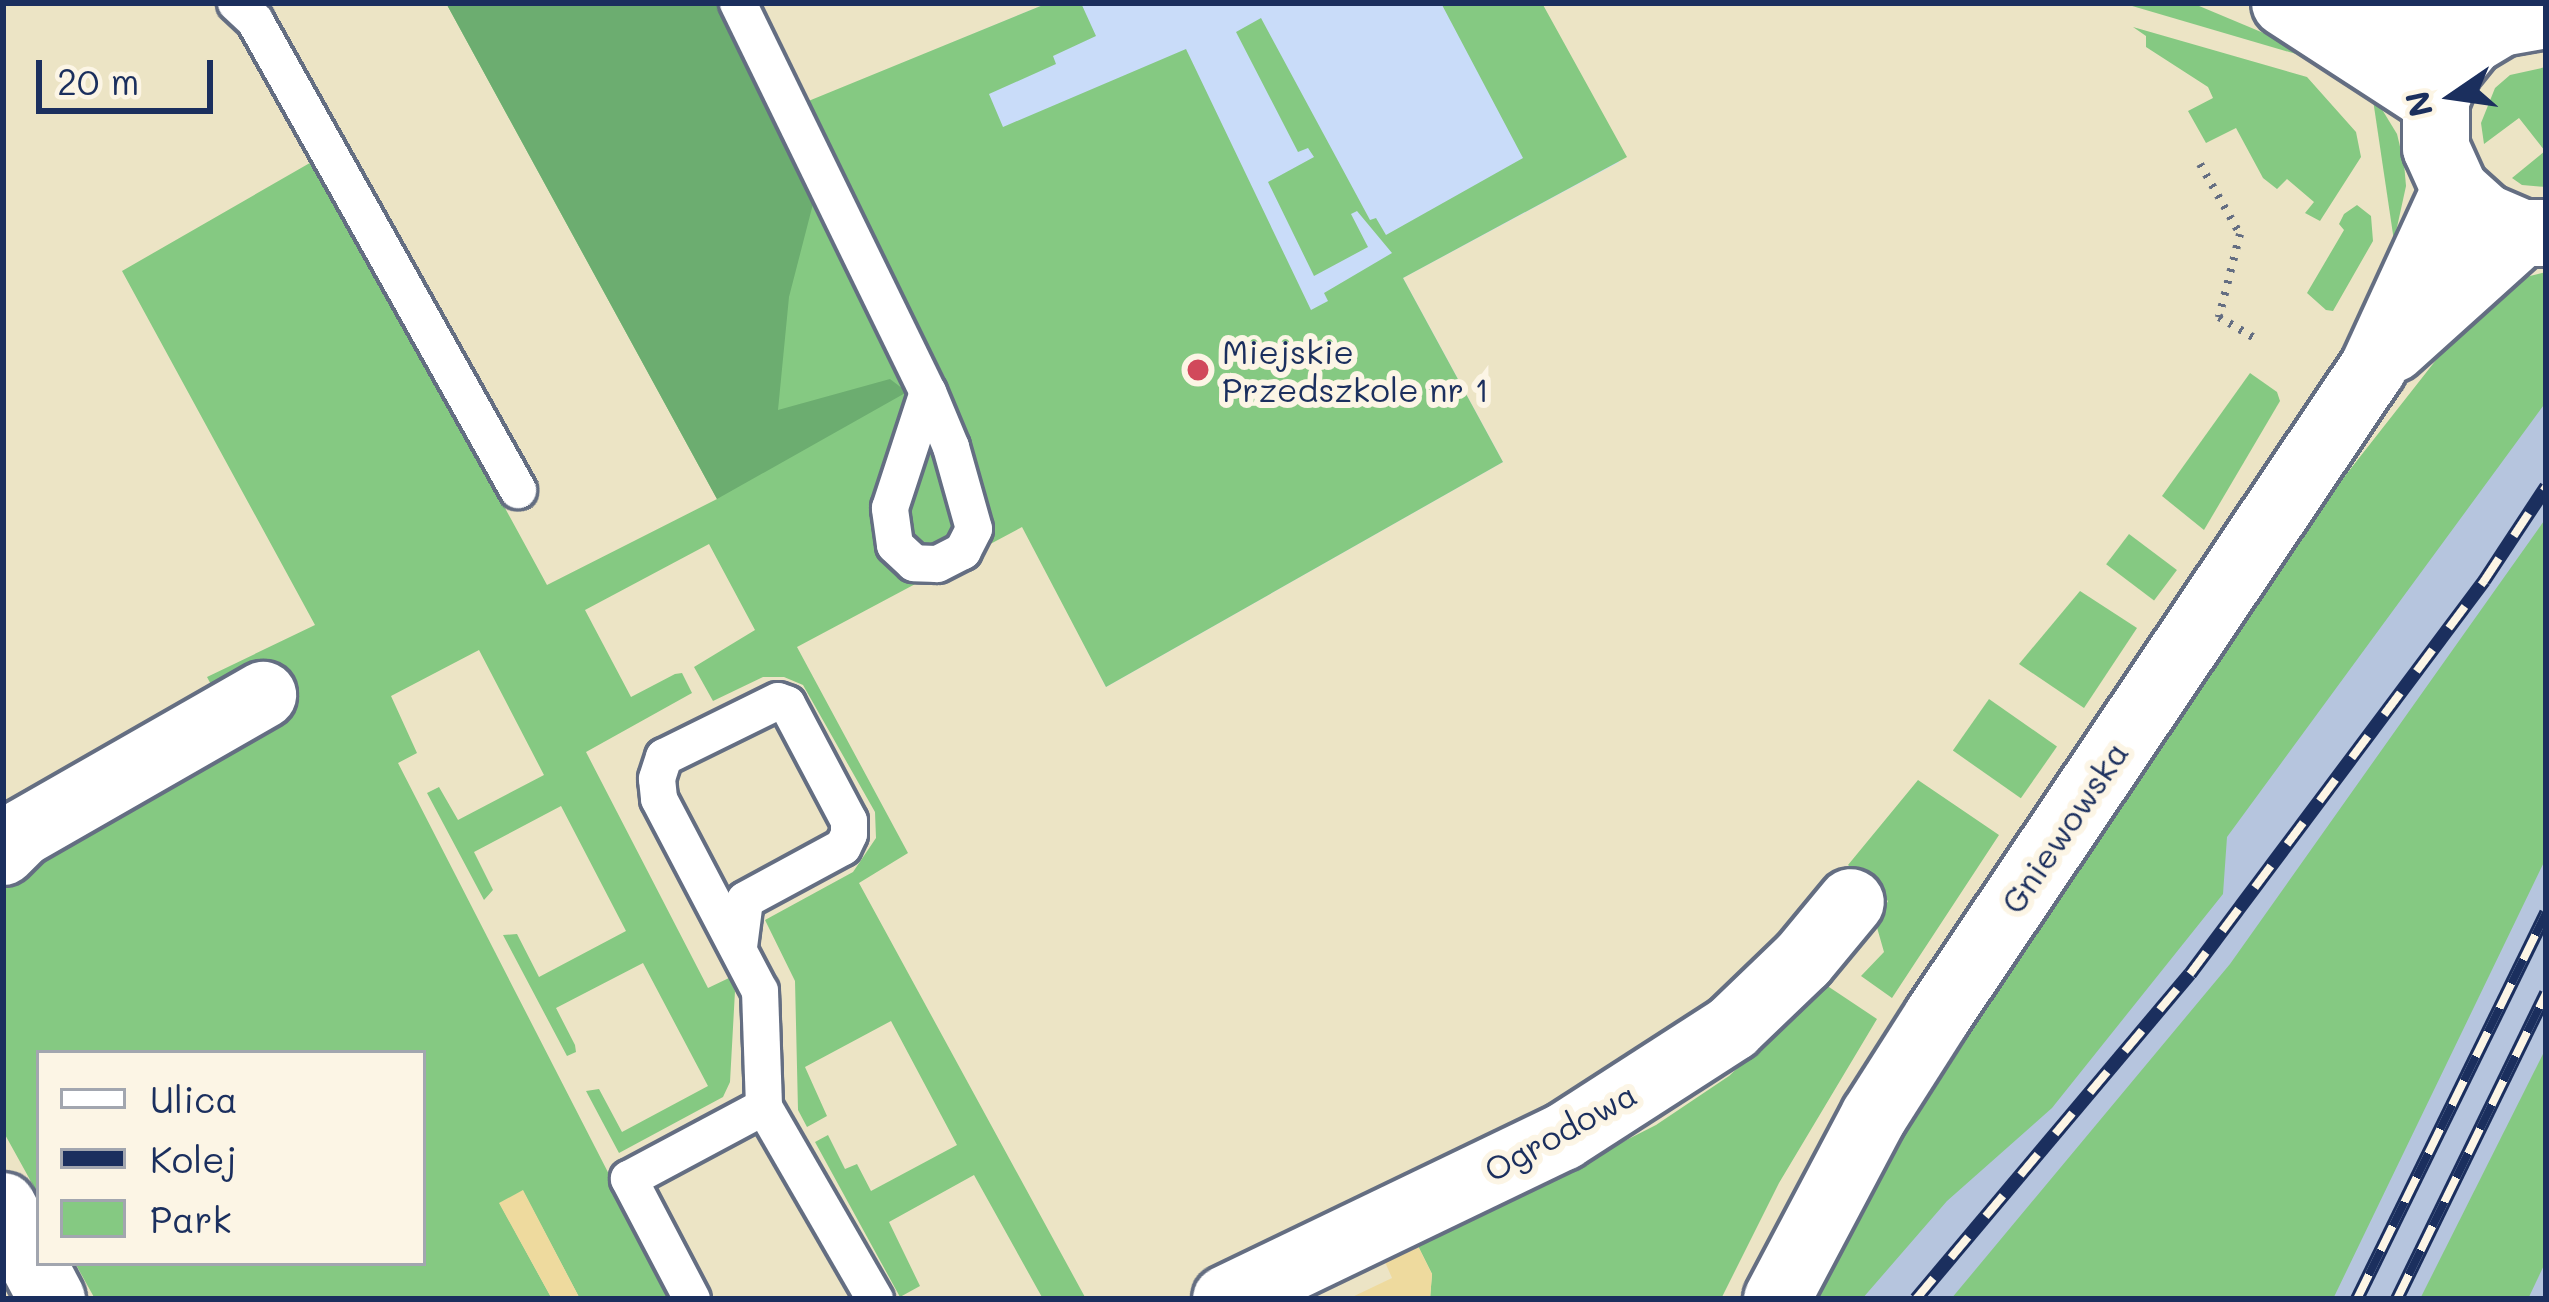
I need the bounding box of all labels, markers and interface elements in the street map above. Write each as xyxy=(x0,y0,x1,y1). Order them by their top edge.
scale bar xyxy=(42,36,219,110)
north arrow xyxy=(2393,36,2513,156)
text: 20 m xyxy=(57,57,139,104)
text: N xyxy=(2394,87,2441,121)
place label: Miejskie Przedszkole nr 1 xyxy=(1222,331,1489,409)
marker: Miejskie Przedszkole nr 1 xyxy=(1185,357,1211,383)
street label: Gniewowska xyxy=(1992,734,2136,920)
legend xyxy=(36,1050,426,1266)
street label: Ogrodowa xyxy=(1477,1073,1643,1189)
text: Ulica xyxy=(150,1075,238,1122)
text: Kolej xyxy=(150,1135,237,1182)
text: Park xyxy=(150,1195,232,1242)

